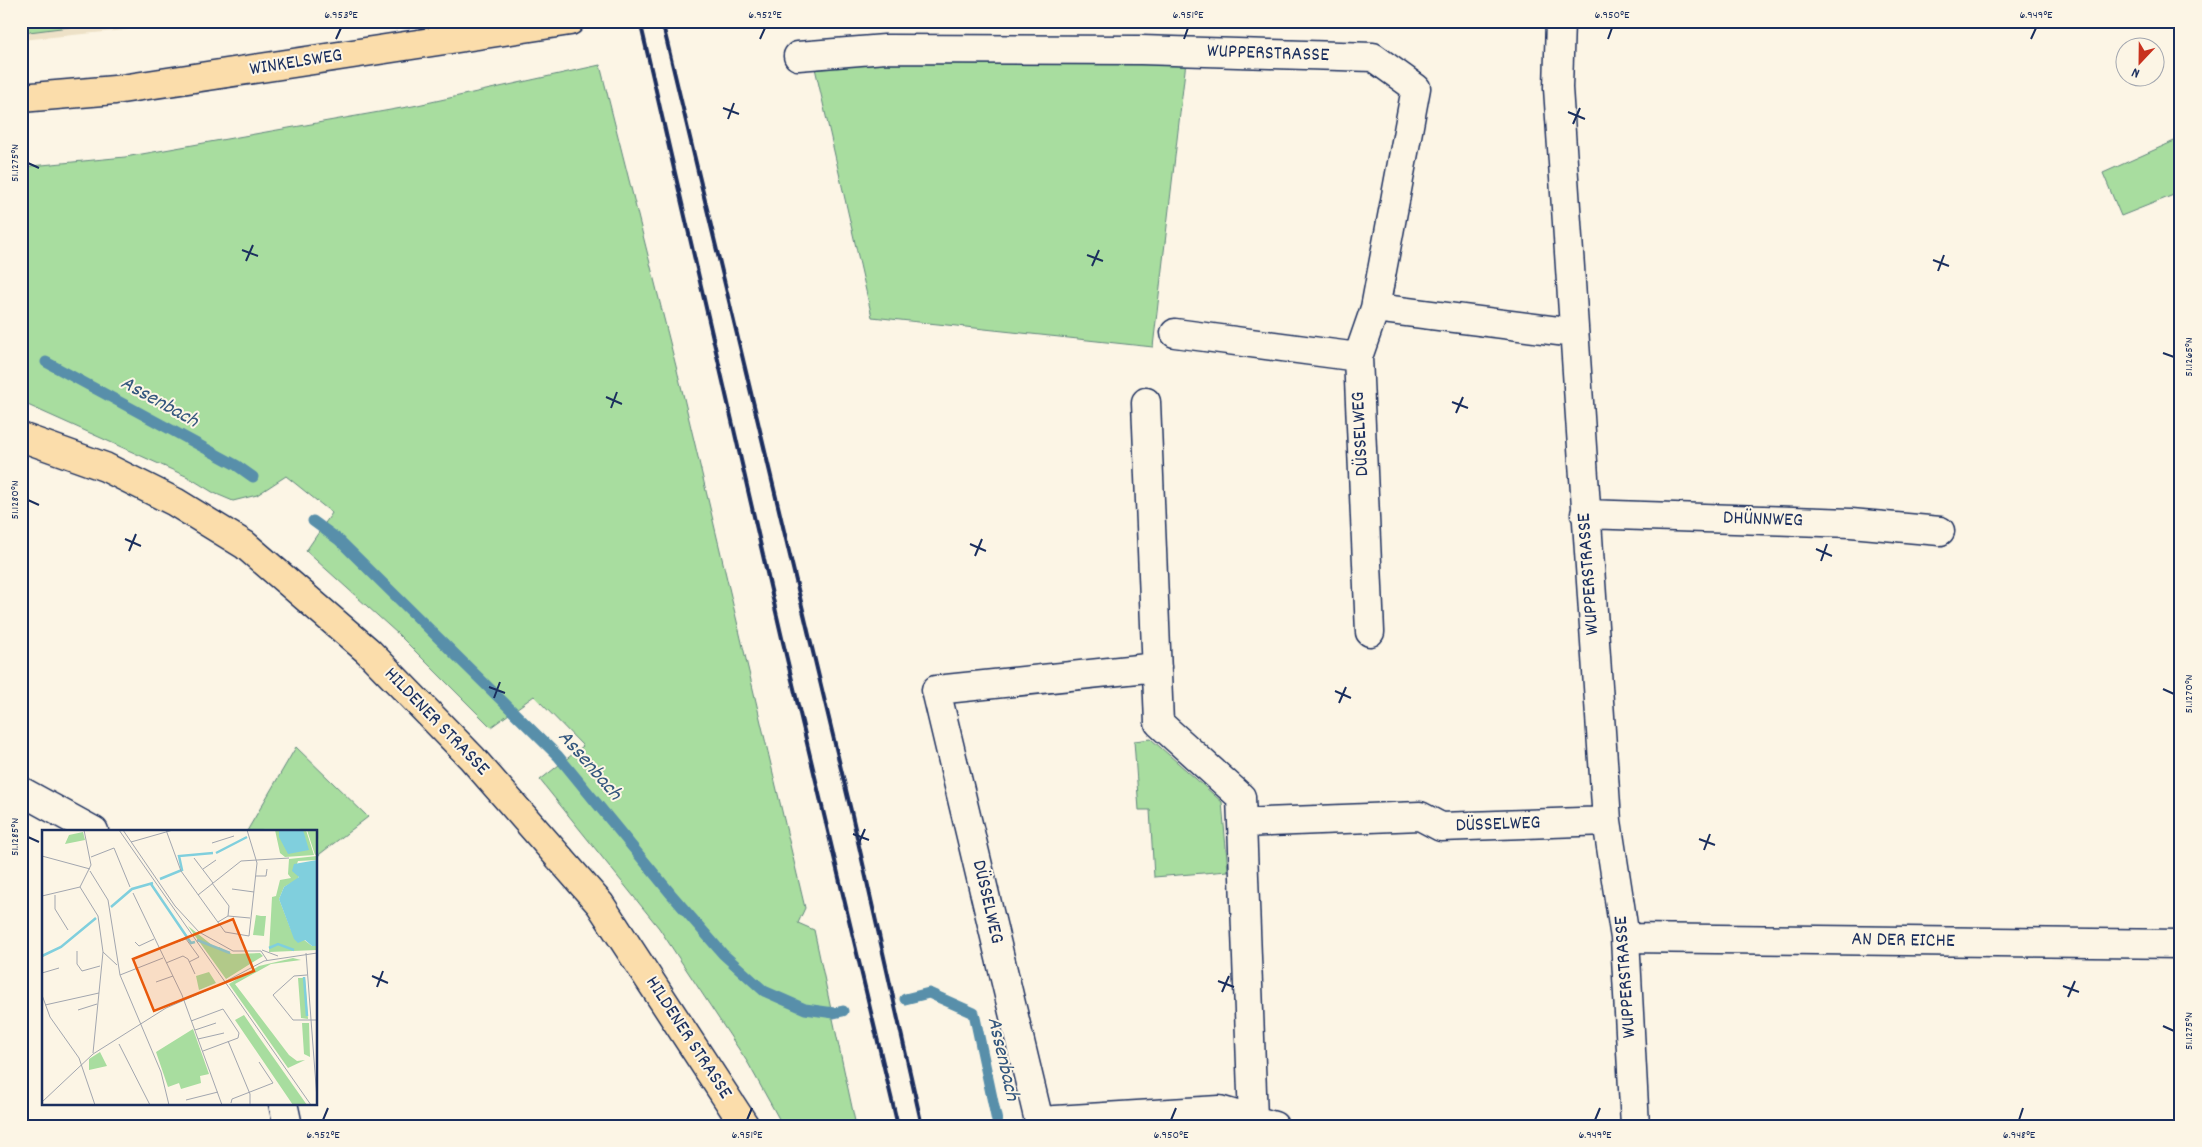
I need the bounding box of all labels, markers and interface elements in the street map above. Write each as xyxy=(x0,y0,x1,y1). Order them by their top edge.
text: 6.953°E xyxy=(324,7,358,24)
text: 6.952°E xyxy=(748,7,782,24)
text: 6.951°E xyxy=(1173,7,1204,24)
text: 6.950°E xyxy=(1595,7,1630,24)
text: 6.949°E xyxy=(2019,7,2053,24)
street label: WUPPERSTRASSE xyxy=(1206,38,1330,70)
north arrow xyxy=(2114,38,2164,88)
street label: WINKELSWEG xyxy=(248,42,344,84)
text: N xyxy=(2129,62,2143,83)
text: 51.1275°N xyxy=(7,144,24,182)
text: 51.1265°N xyxy=(2181,337,2198,377)
water label: Assenbach xyxy=(115,369,205,437)
street label: DÜSSELWEG xyxy=(1345,391,1377,477)
text: 51.1280°N xyxy=(7,480,24,520)
street label: DHÜNNWEG xyxy=(1723,505,1803,535)
street label: WUPPERSTRASSE xyxy=(1571,512,1607,636)
street label: HILDENER STRASSE xyxy=(377,661,495,783)
text: 51.1270°N xyxy=(2181,674,2198,713)
water label: Assenbach xyxy=(550,724,629,809)
street label: DÜSSELWEG xyxy=(1455,810,1541,840)
text: 51.1285°N xyxy=(7,818,24,856)
inset map xyxy=(42,830,318,1104)
street label: DÜSSELWEG xyxy=(964,857,1010,947)
street label: WUPPERSTRASSE xyxy=(1608,915,1644,1039)
street label: AN DER EICHE xyxy=(1851,926,1955,956)
street label: HILDENER STRASSE xyxy=(638,971,738,1105)
text: 51.1275°N xyxy=(2181,1012,2198,1050)
water label: Assenbach xyxy=(978,1014,1026,1105)
text: 6.952°E xyxy=(306,1127,340,1144)
text: 6.951°E xyxy=(732,1127,763,1144)
text: 6.950°E xyxy=(1154,1127,1189,1144)
text: 6.949°E xyxy=(1578,1127,1612,1144)
text: 6.948°E xyxy=(2003,1127,2036,1144)

